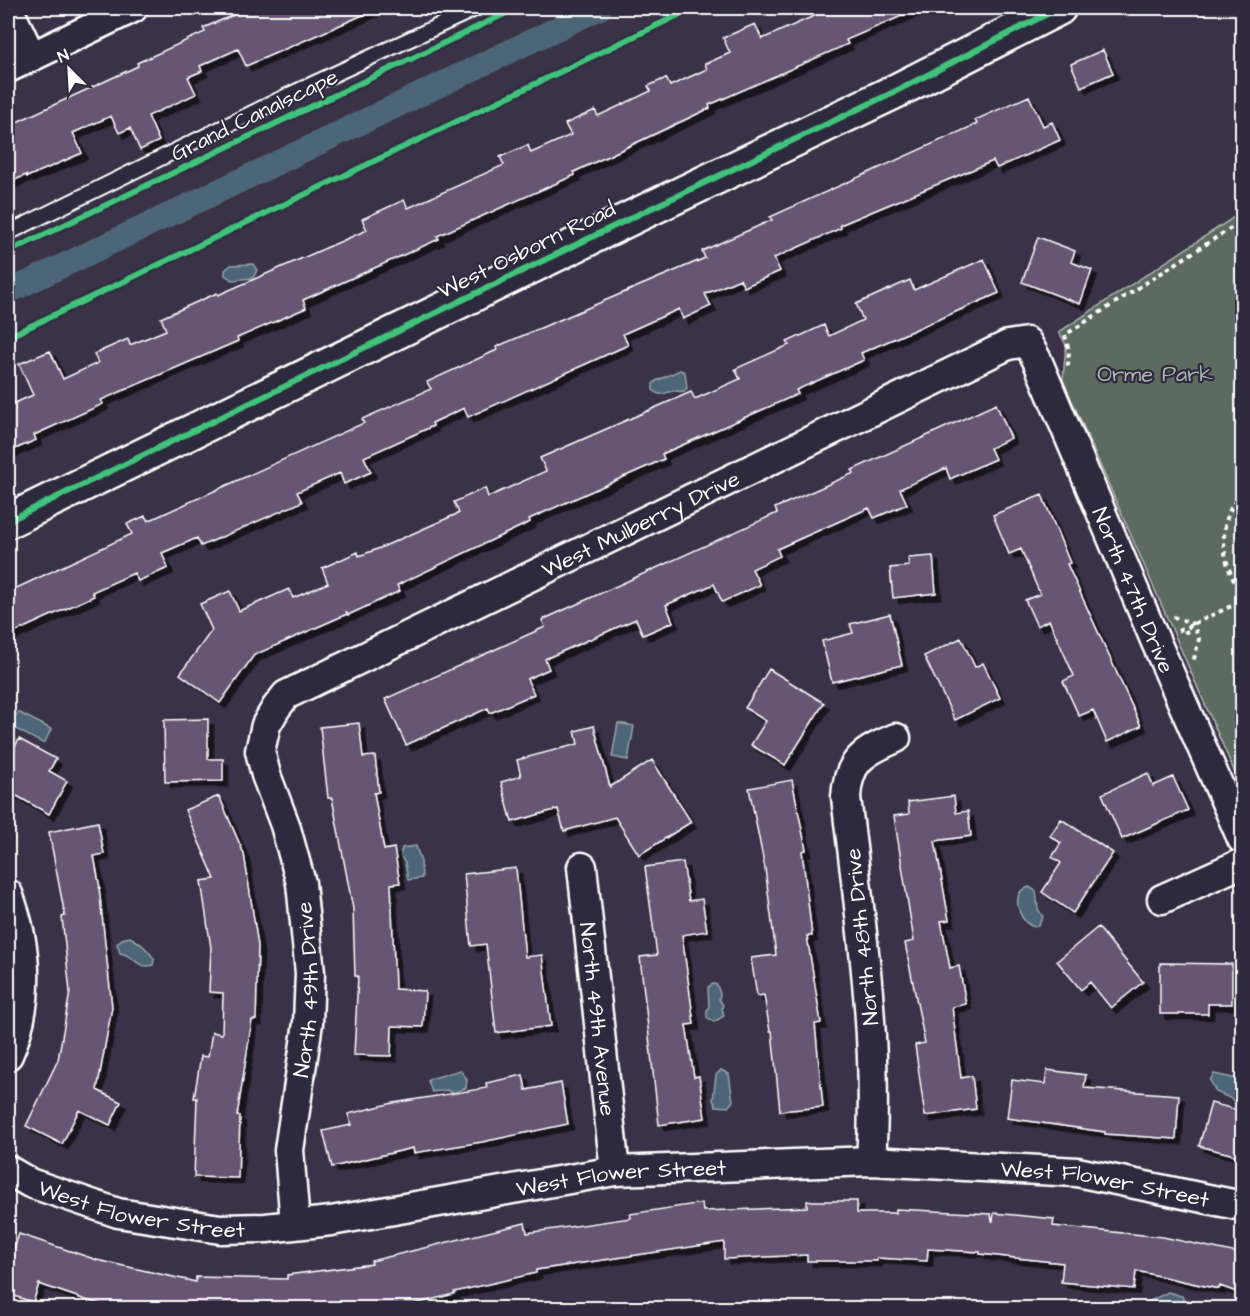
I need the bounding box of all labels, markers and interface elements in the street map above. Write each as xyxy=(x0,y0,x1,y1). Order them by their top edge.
north arrow xyxy=(39,39,99,99)
text: N xyxy=(54,44,72,68)
street label: Grand Canalscape xyxy=(166,61,343,169)
street label: West Osborn Road xyxy=(433,194,621,307)
park label: Orme Park xyxy=(1097,359,1213,390)
street label: West Mulberry Drive xyxy=(537,463,745,586)
street label: North 47th Drive xyxy=(1084,503,1182,678)
street label: North 48th Drive xyxy=(838,847,887,1027)
street label: North 49th Drive xyxy=(286,900,327,1080)
street label: North 49th Avenue xyxy=(571,921,623,1118)
street label: West Flower Street xyxy=(514,1153,727,1205)
street label: West Flower Street xyxy=(1000,1154,1212,1216)
street label: West Flower Street xyxy=(34,1173,245,1246)

